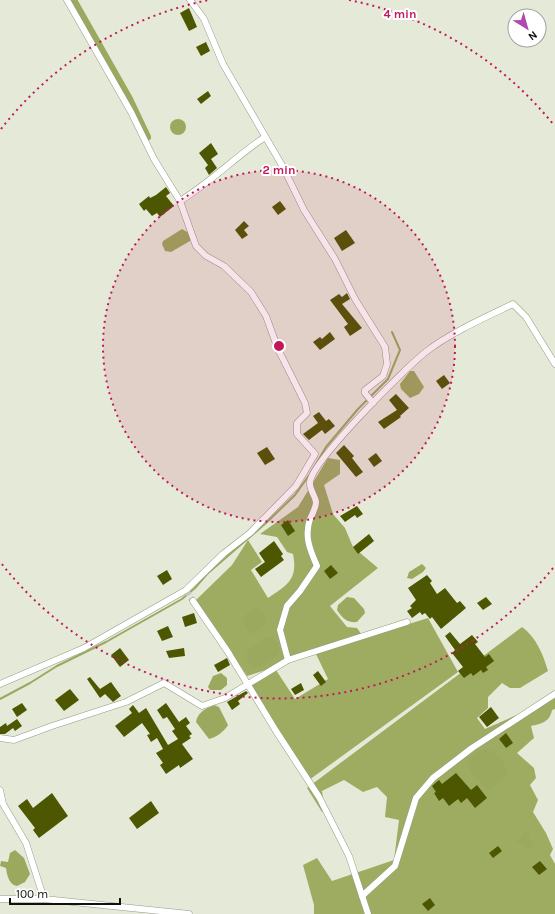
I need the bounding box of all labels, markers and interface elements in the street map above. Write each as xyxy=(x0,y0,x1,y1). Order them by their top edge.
text: 4 min xyxy=(384,7,416,21)
north arrow xyxy=(507,8,547,48)
text: N xyxy=(526,28,540,43)
text: 2 min xyxy=(262,163,296,177)
centre of rings xyxy=(272,339,286,353)
scale bar xyxy=(10,880,120,906)
text: 100 m xyxy=(16,887,48,901)

